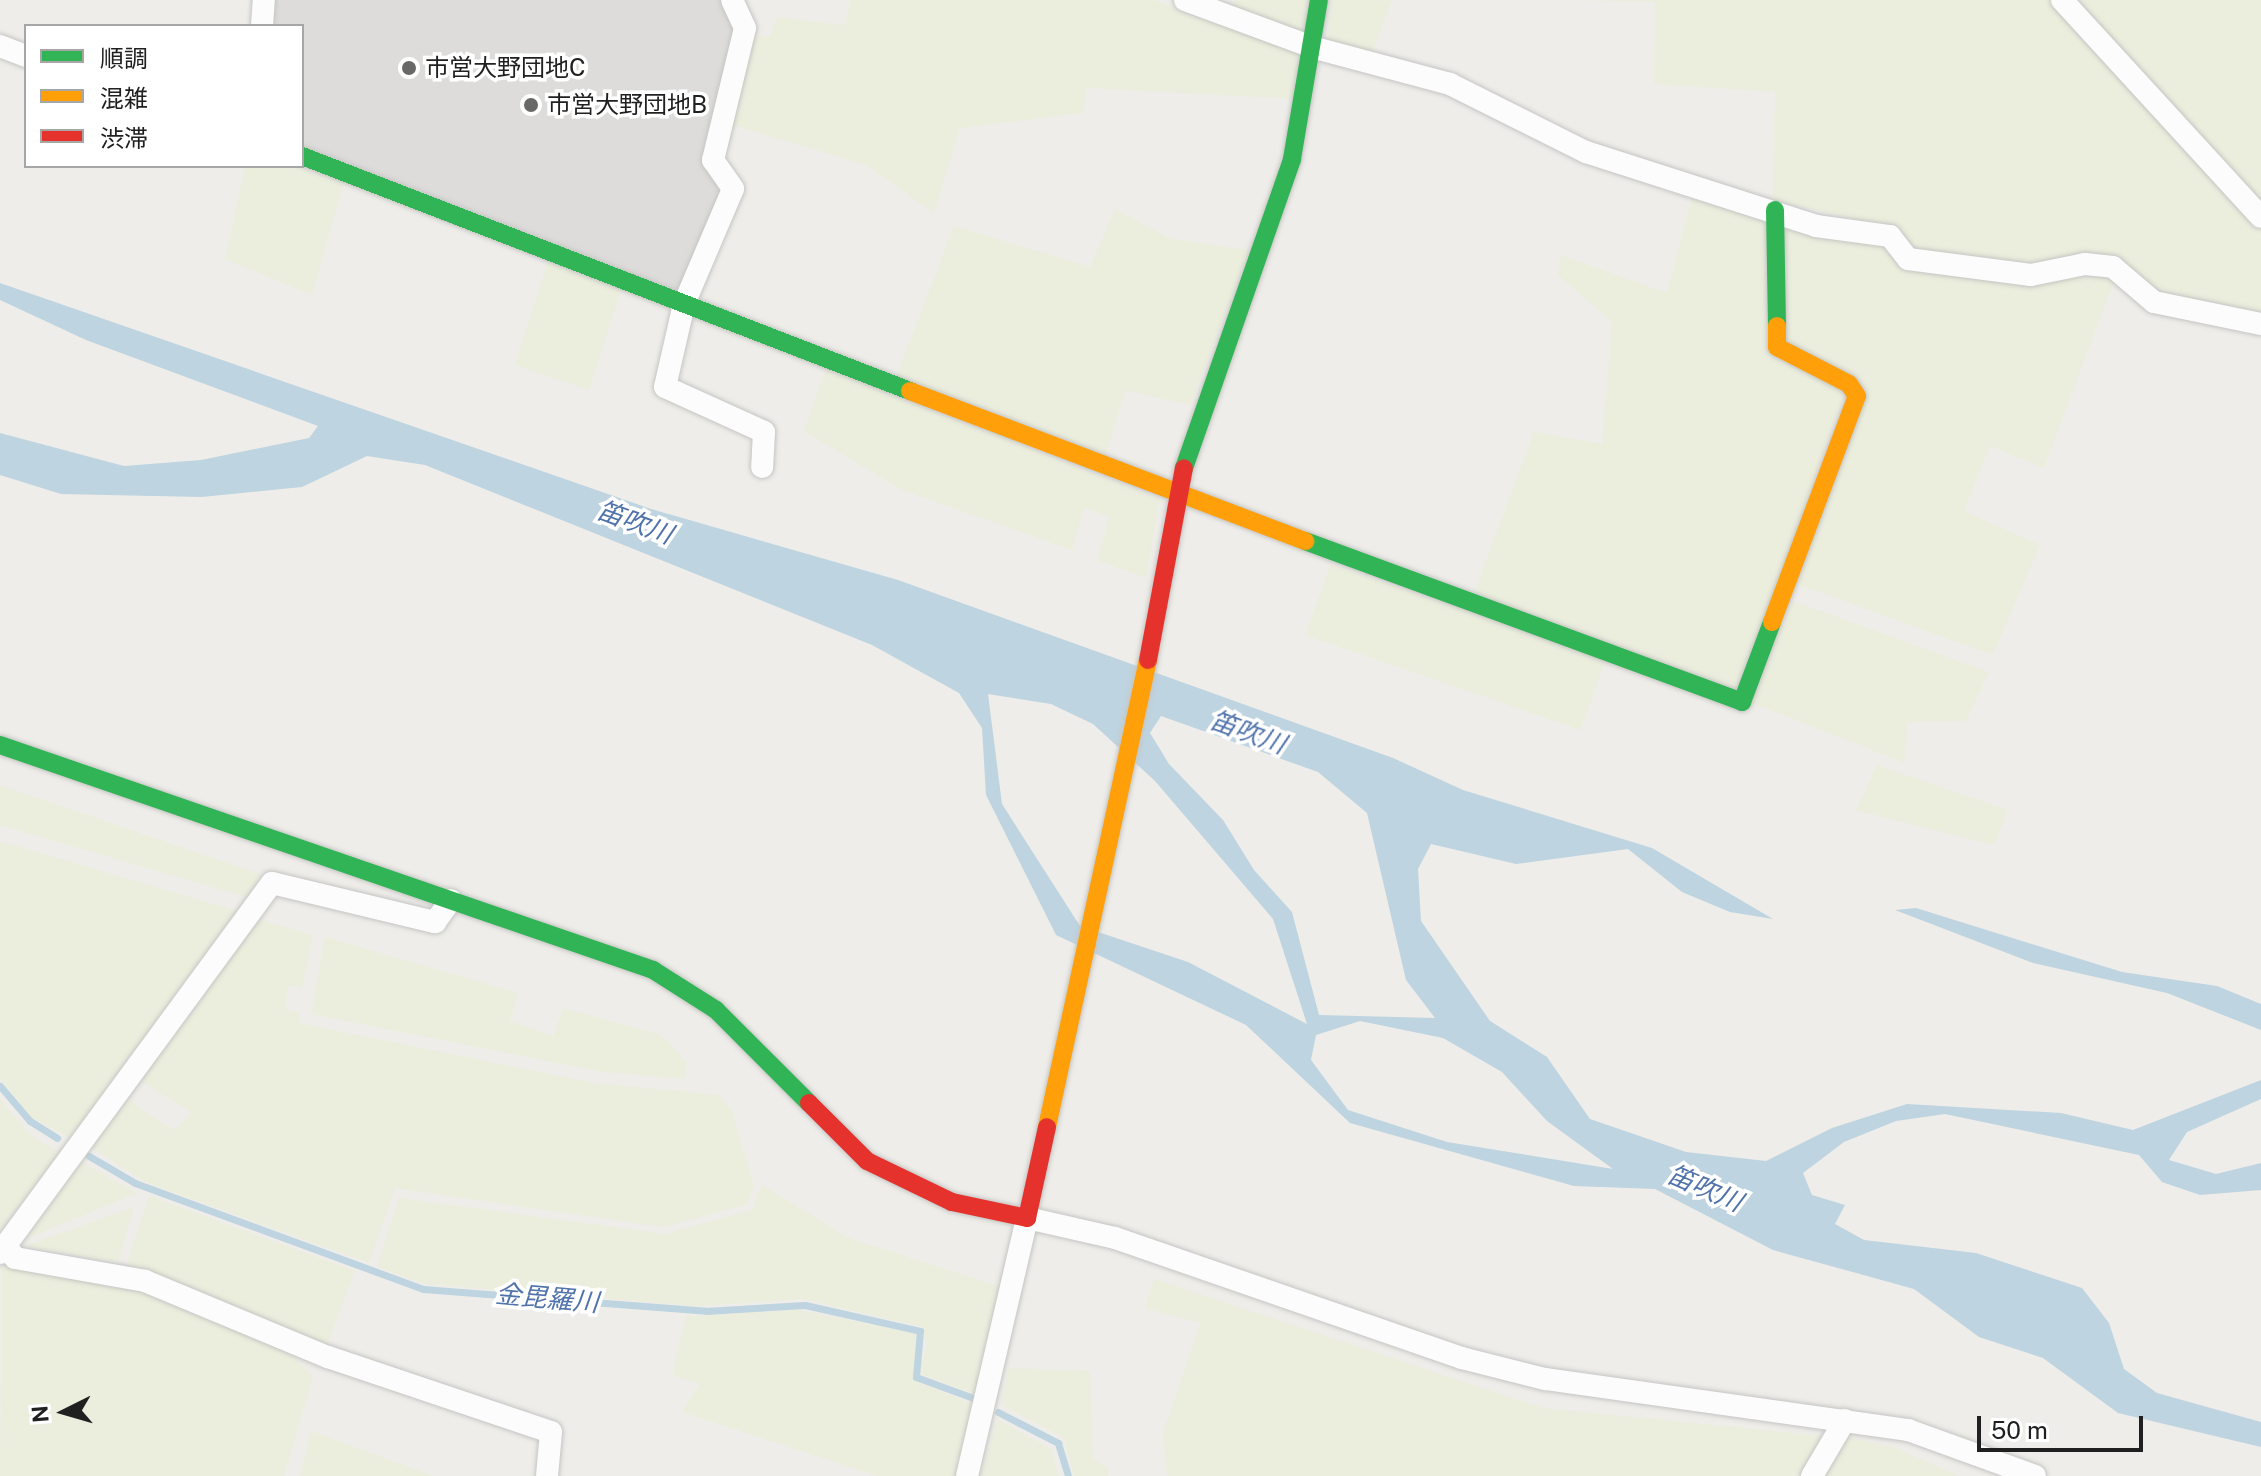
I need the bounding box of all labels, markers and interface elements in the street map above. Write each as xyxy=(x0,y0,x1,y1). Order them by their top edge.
legend xyxy=(24,24,304,168)
text: 順調 xyxy=(100,44,148,72)
place label: 市営大野団地C xyxy=(425,54,586,82)
marker: 市営大野団地C xyxy=(400,59,418,77)
text: 混雑 xyxy=(100,84,148,112)
place label: 市営大野団地B xyxy=(547,91,707,119)
marker: 市営大野団地B xyxy=(522,96,540,114)
text: 渋滞 xyxy=(100,124,148,152)
water label: 笛吹川 xyxy=(593,494,677,550)
water label: 笛吹川 xyxy=(1206,704,1290,760)
water label: 笛吹川 xyxy=(1663,1158,1747,1218)
water label: 金毘羅川 xyxy=(494,1278,600,1318)
north arrow xyxy=(24,1372,104,1452)
scale bar xyxy=(1981,1400,2147,1450)
text: N xyxy=(26,1404,54,1424)
text: 50 m xyxy=(1991,1416,2048,1444)

